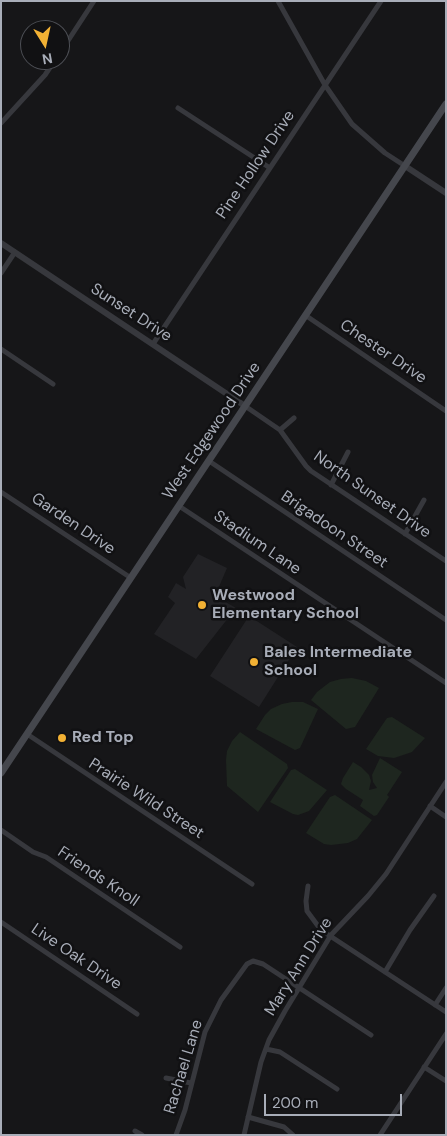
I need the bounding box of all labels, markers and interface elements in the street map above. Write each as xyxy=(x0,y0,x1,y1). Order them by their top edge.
north arrow xyxy=(20,20,70,70)
text: N xyxy=(41,49,54,69)
street label: Pine Hollow Drive xyxy=(213,107,299,223)
street label: Sunset Drive xyxy=(87,280,175,346)
street label: Chester Drive xyxy=(336,316,430,388)
street label: West Edgewood Drive xyxy=(159,359,265,503)
street label: North Sunset Drive xyxy=(310,447,434,543)
street label: Brigadoon Street xyxy=(277,487,391,573)
street label: Garden Drive xyxy=(27,489,119,559)
street label: Stadium Lane xyxy=(210,507,304,579)
place label: Westwood Elementary School xyxy=(212,586,359,624)
marker: Westwood Elementary School xyxy=(196,599,208,611)
place label: Bales Intermediate School xyxy=(264,643,412,681)
marker: Bales Intermediate School xyxy=(248,656,260,668)
place label: Red Top xyxy=(72,728,134,748)
marker: Red Top xyxy=(56,732,68,744)
street label: Prairie Wild Street xyxy=(85,755,207,843)
street label: Friends Knoll xyxy=(54,843,142,911)
street label: Mary Ann Drive xyxy=(261,914,337,1020)
street label: Live Oak Drive xyxy=(27,920,125,994)
street label: Rachael Lane xyxy=(161,1018,207,1116)
scale bar xyxy=(267,1084,404,1116)
text: 200 m xyxy=(272,1093,318,1113)

